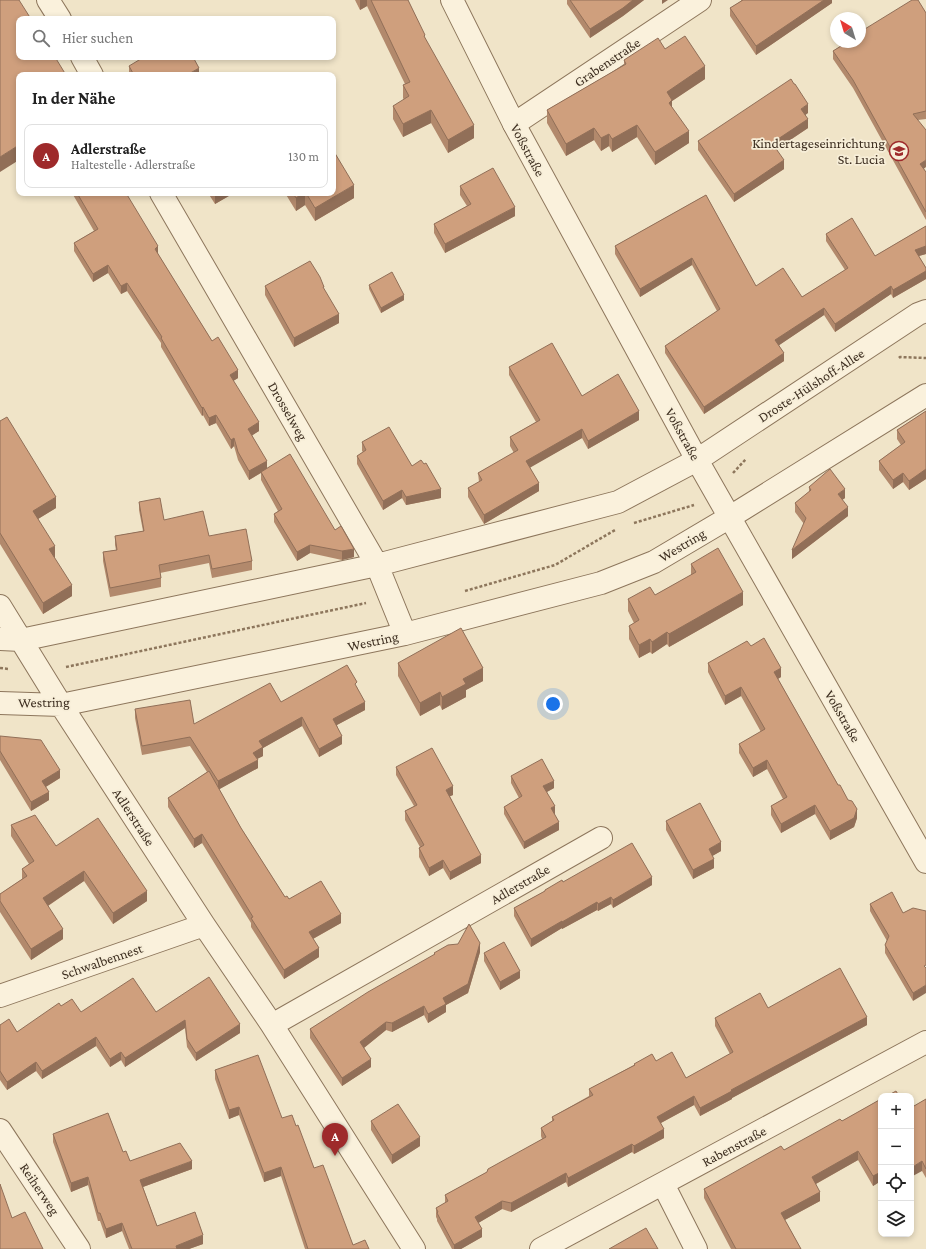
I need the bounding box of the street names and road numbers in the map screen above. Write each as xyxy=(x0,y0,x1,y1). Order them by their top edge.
street label: Grabenstraße xyxy=(571,34,643,90)
street label: Voßstraße xyxy=(507,121,549,179)
street label: Droste-Hülshoff-Allee xyxy=(755,345,867,425)
street label: Drosselweg xyxy=(265,379,311,443)
street label: Voßstraße xyxy=(662,405,704,463)
street label: Westring xyxy=(656,525,708,565)
street label: Westring xyxy=(346,628,400,654)
street label: Voßstraße xyxy=(822,687,864,745)
street label: Westring xyxy=(18,694,70,710)
street label: Adlerstraße xyxy=(110,785,158,849)
street label: Adlerstraße xyxy=(488,861,552,907)
street label: Schwalbennest xyxy=(59,940,145,982)
street label: Rabenstraße xyxy=(699,1122,769,1170)
street label: Reiherweg xyxy=(17,1160,63,1218)

